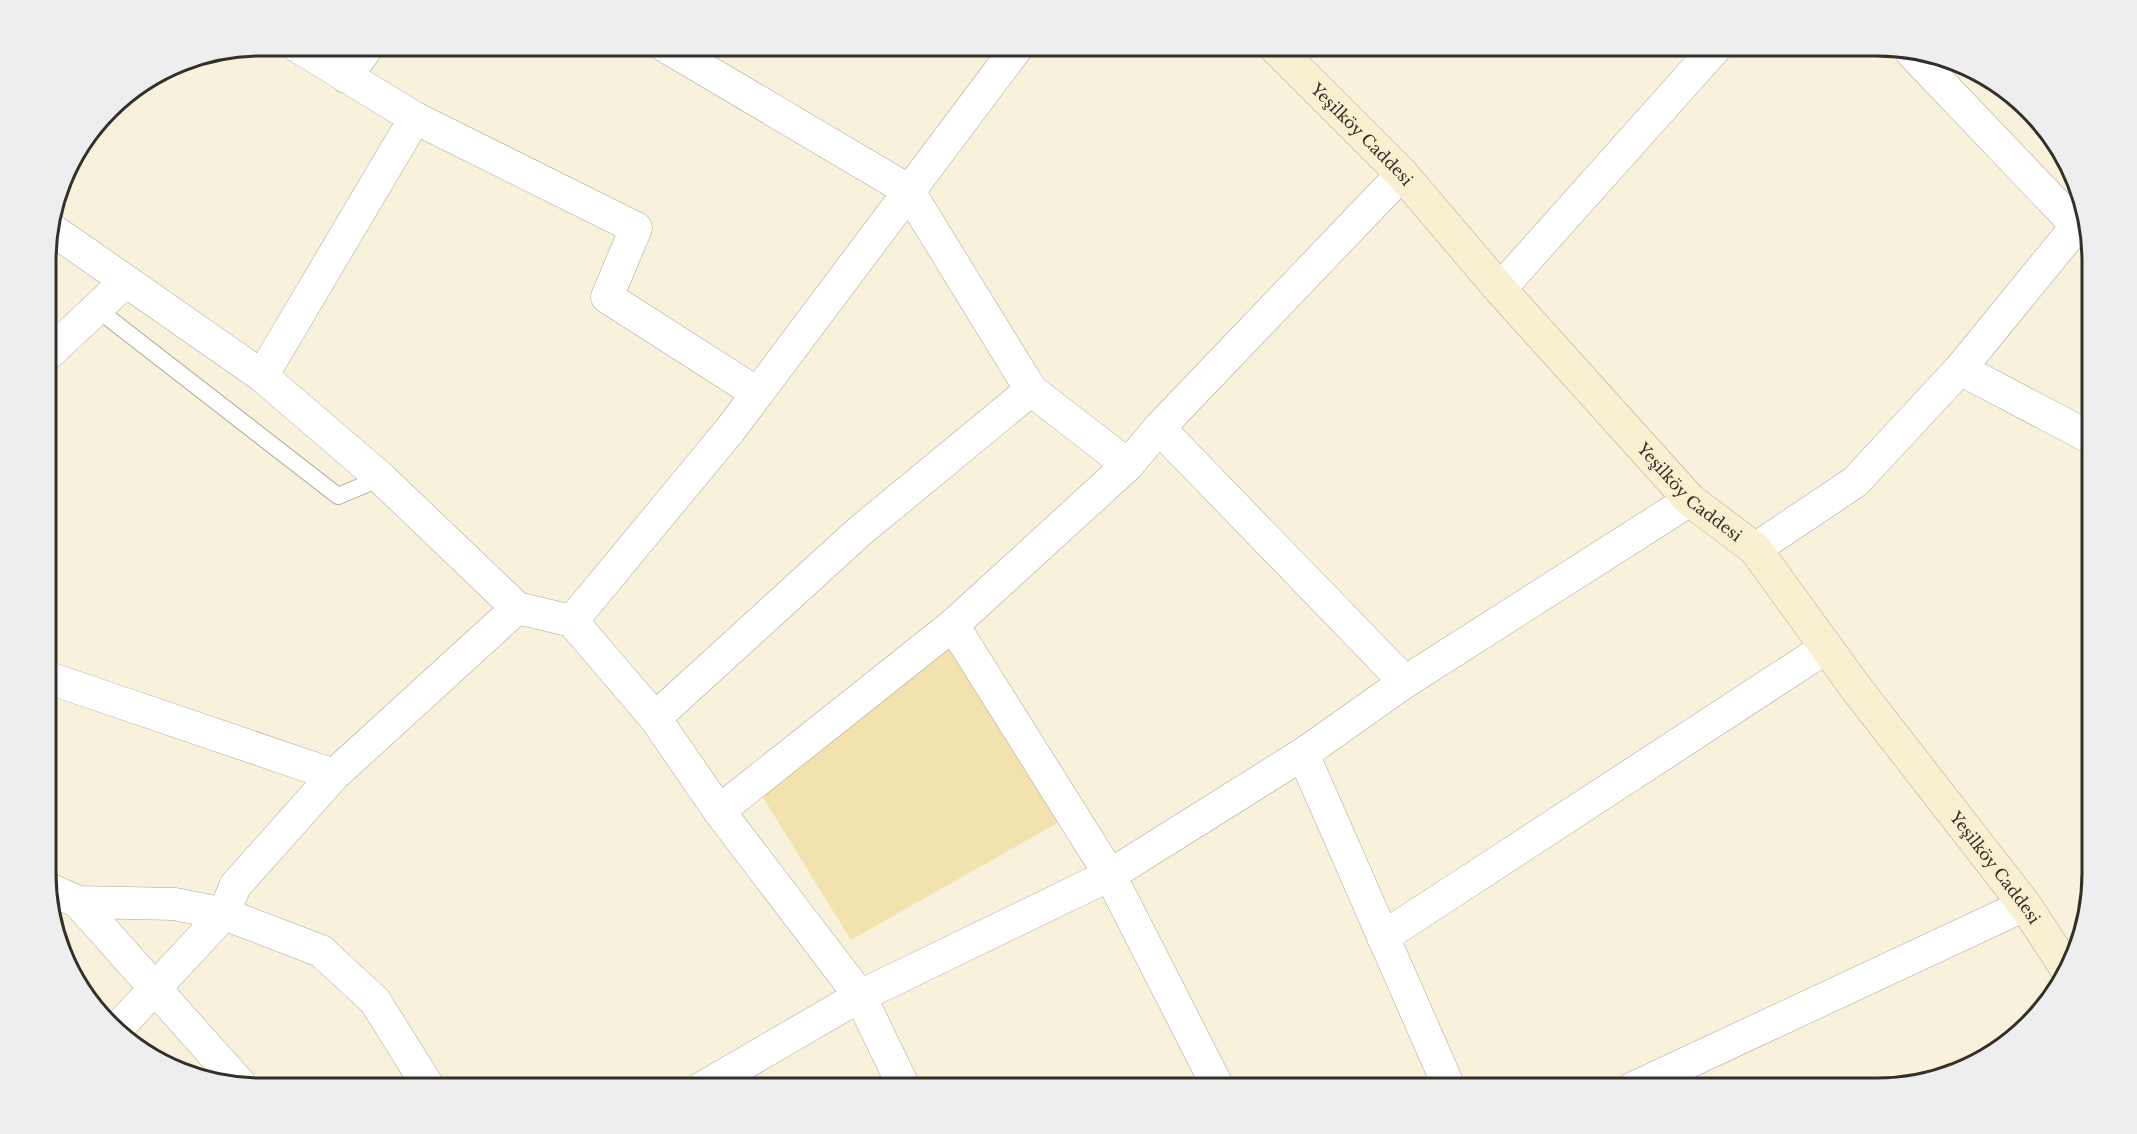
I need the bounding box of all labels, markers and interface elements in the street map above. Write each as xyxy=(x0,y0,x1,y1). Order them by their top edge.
street label: Yeşilköy Caddesi xyxy=(1306,78,1418,190)
street label: Yeşilköy Caddesi xyxy=(1633,438,1746,546)
street label: Yeşilköy Caddesi xyxy=(1945,807,2045,928)

